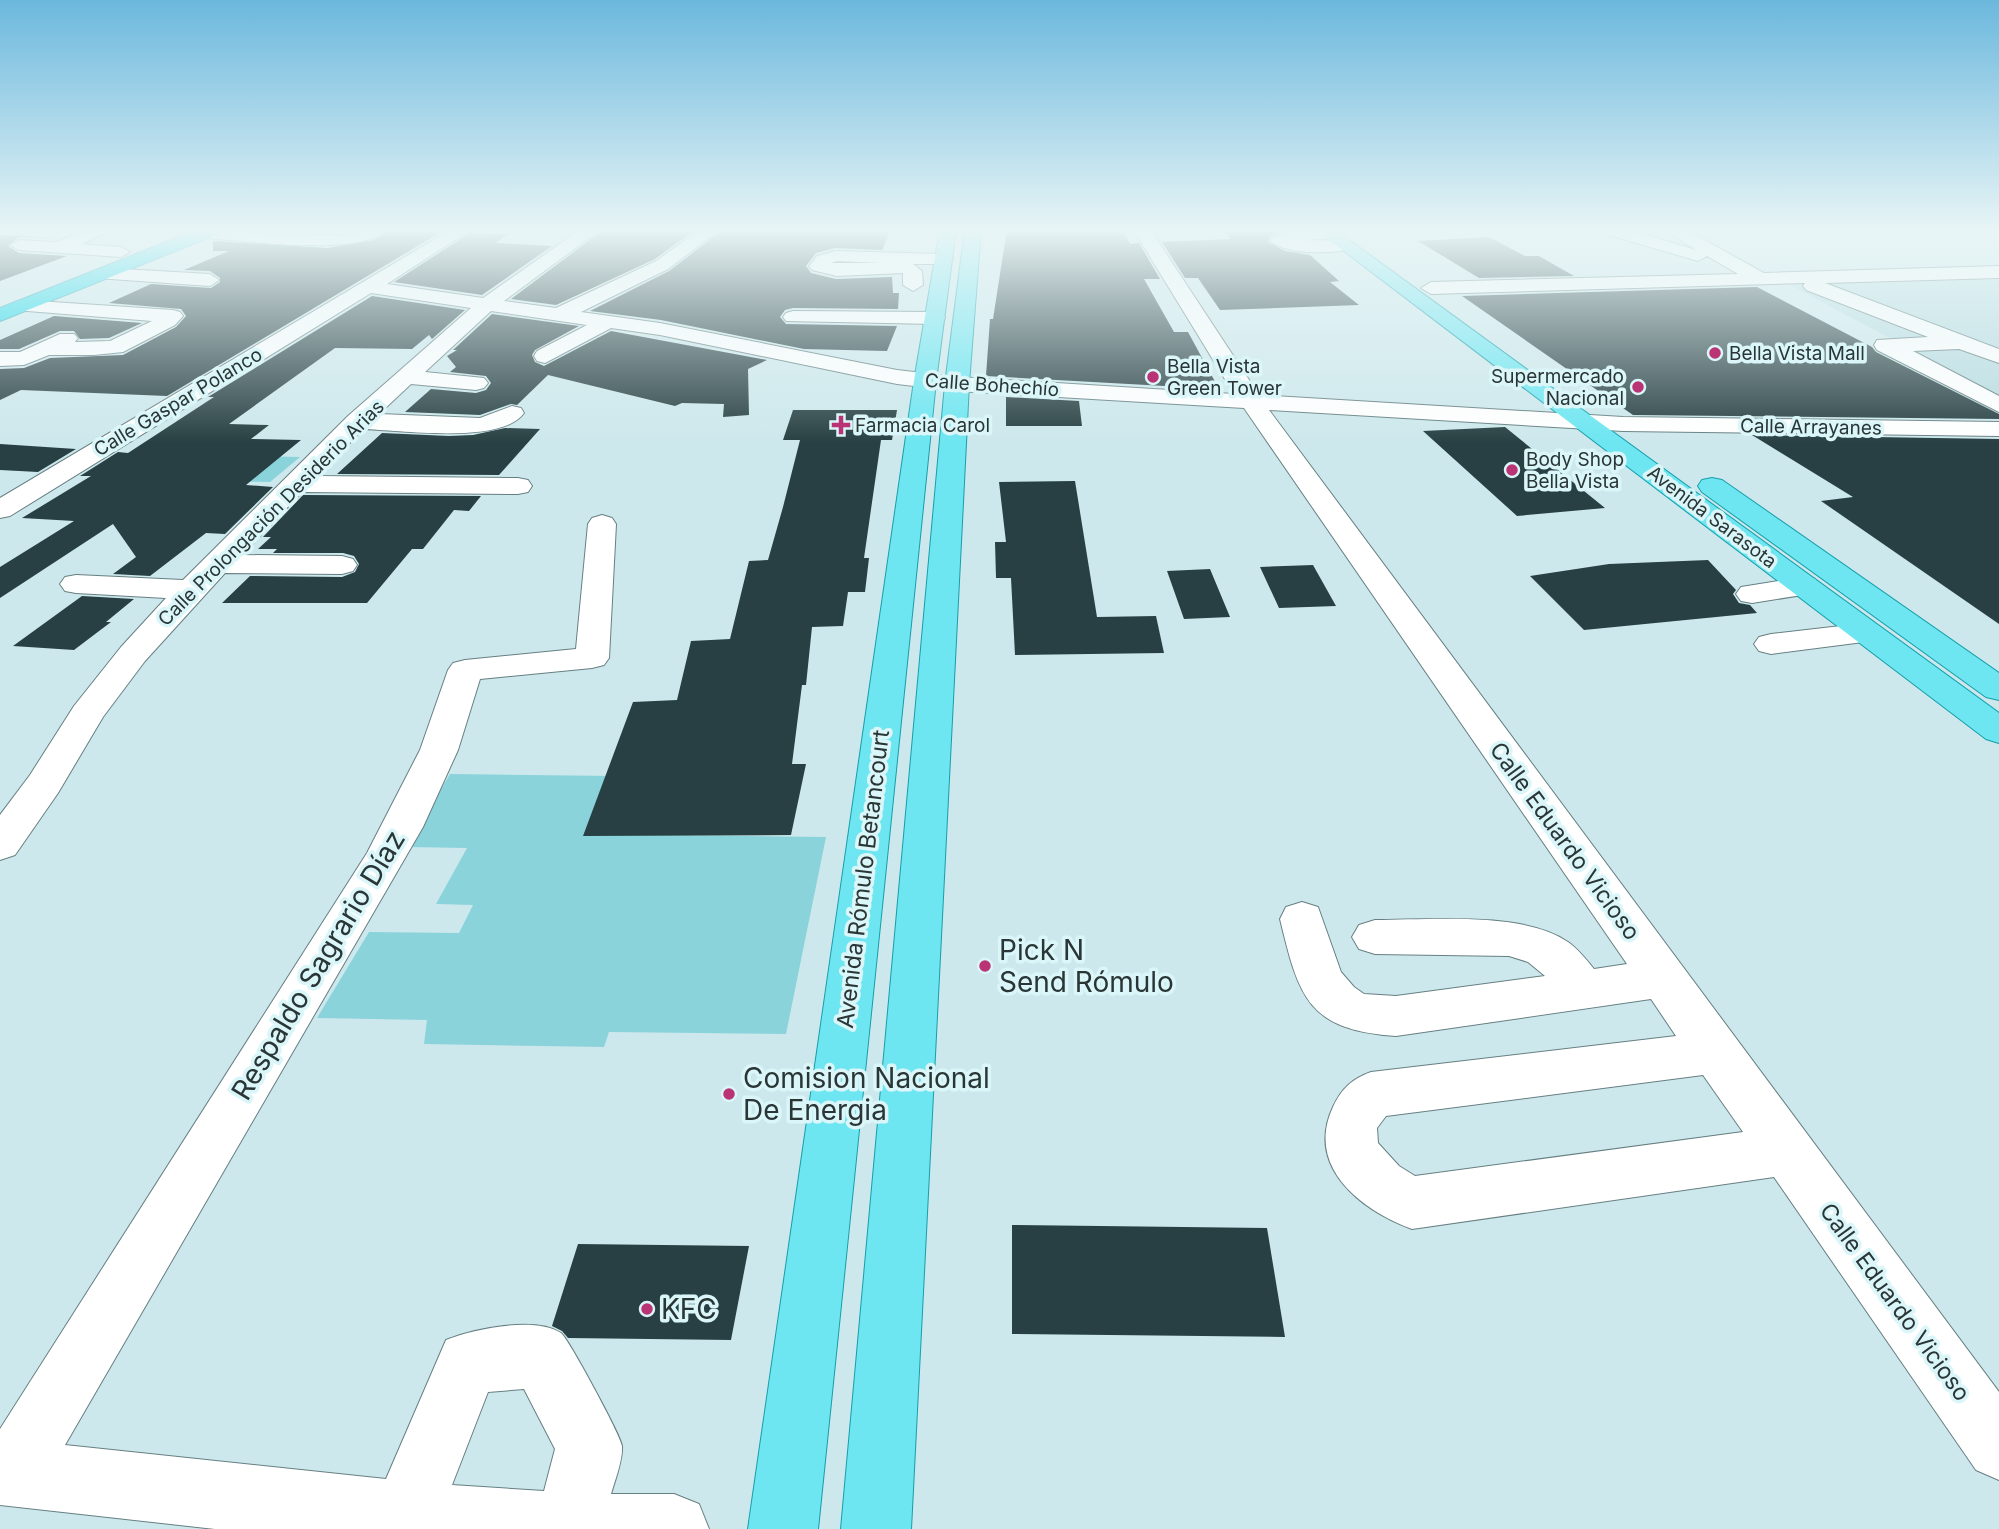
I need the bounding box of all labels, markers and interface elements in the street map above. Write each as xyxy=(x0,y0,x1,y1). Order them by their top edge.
place label: Bella Vista Mall xyxy=(1729,342,1865,365)
street label: Calle Gaspar Polanco xyxy=(90,343,266,461)
marker: Bella Vista Mall xyxy=(1707,345,1723,361)
place label: Bella Vista Green Tower xyxy=(1167,355,1282,400)
place label: Supermercado Nacional xyxy=(1491,365,1624,410)
street label: Calle Bohechío xyxy=(924,369,1060,401)
marker: Bella Vista Green Tower xyxy=(1145,369,1161,385)
marker: Supermercado Nacional xyxy=(1630,379,1646,395)
street label: Calle Prolongación Desiderio Arias xyxy=(153,395,389,631)
place label: Farmacia Carol xyxy=(855,414,990,437)
street label: Calle Arrayanes xyxy=(1740,414,1882,440)
marker: Farmacia Carol xyxy=(833,417,849,433)
place label: Body Shop Bella Vista xyxy=(1526,448,1624,493)
street label: Avenida Sarasota xyxy=(1643,461,1781,573)
marker: Body Shop Bella Vista xyxy=(1504,462,1520,478)
street label: Avenida Rómulo Betancourt xyxy=(831,728,895,1030)
street label: Calle Eduardo Vicioso xyxy=(1484,737,1646,945)
street label: Respaldo Sagrario Díaz xyxy=(224,824,412,1106)
place label: Pick N Send Rómulo xyxy=(999,933,1174,999)
marker: Pick N Send Rómulo xyxy=(977,958,993,974)
place label: Comision Nacional De Energia xyxy=(743,1061,990,1127)
marker: Comision Nacional De Energia xyxy=(721,1086,737,1102)
street label: Calle Eduardo Vicioso xyxy=(1814,1198,1976,1406)
place label: KFC xyxy=(661,1292,717,1326)
marker: KFC xyxy=(639,1301,655,1317)

